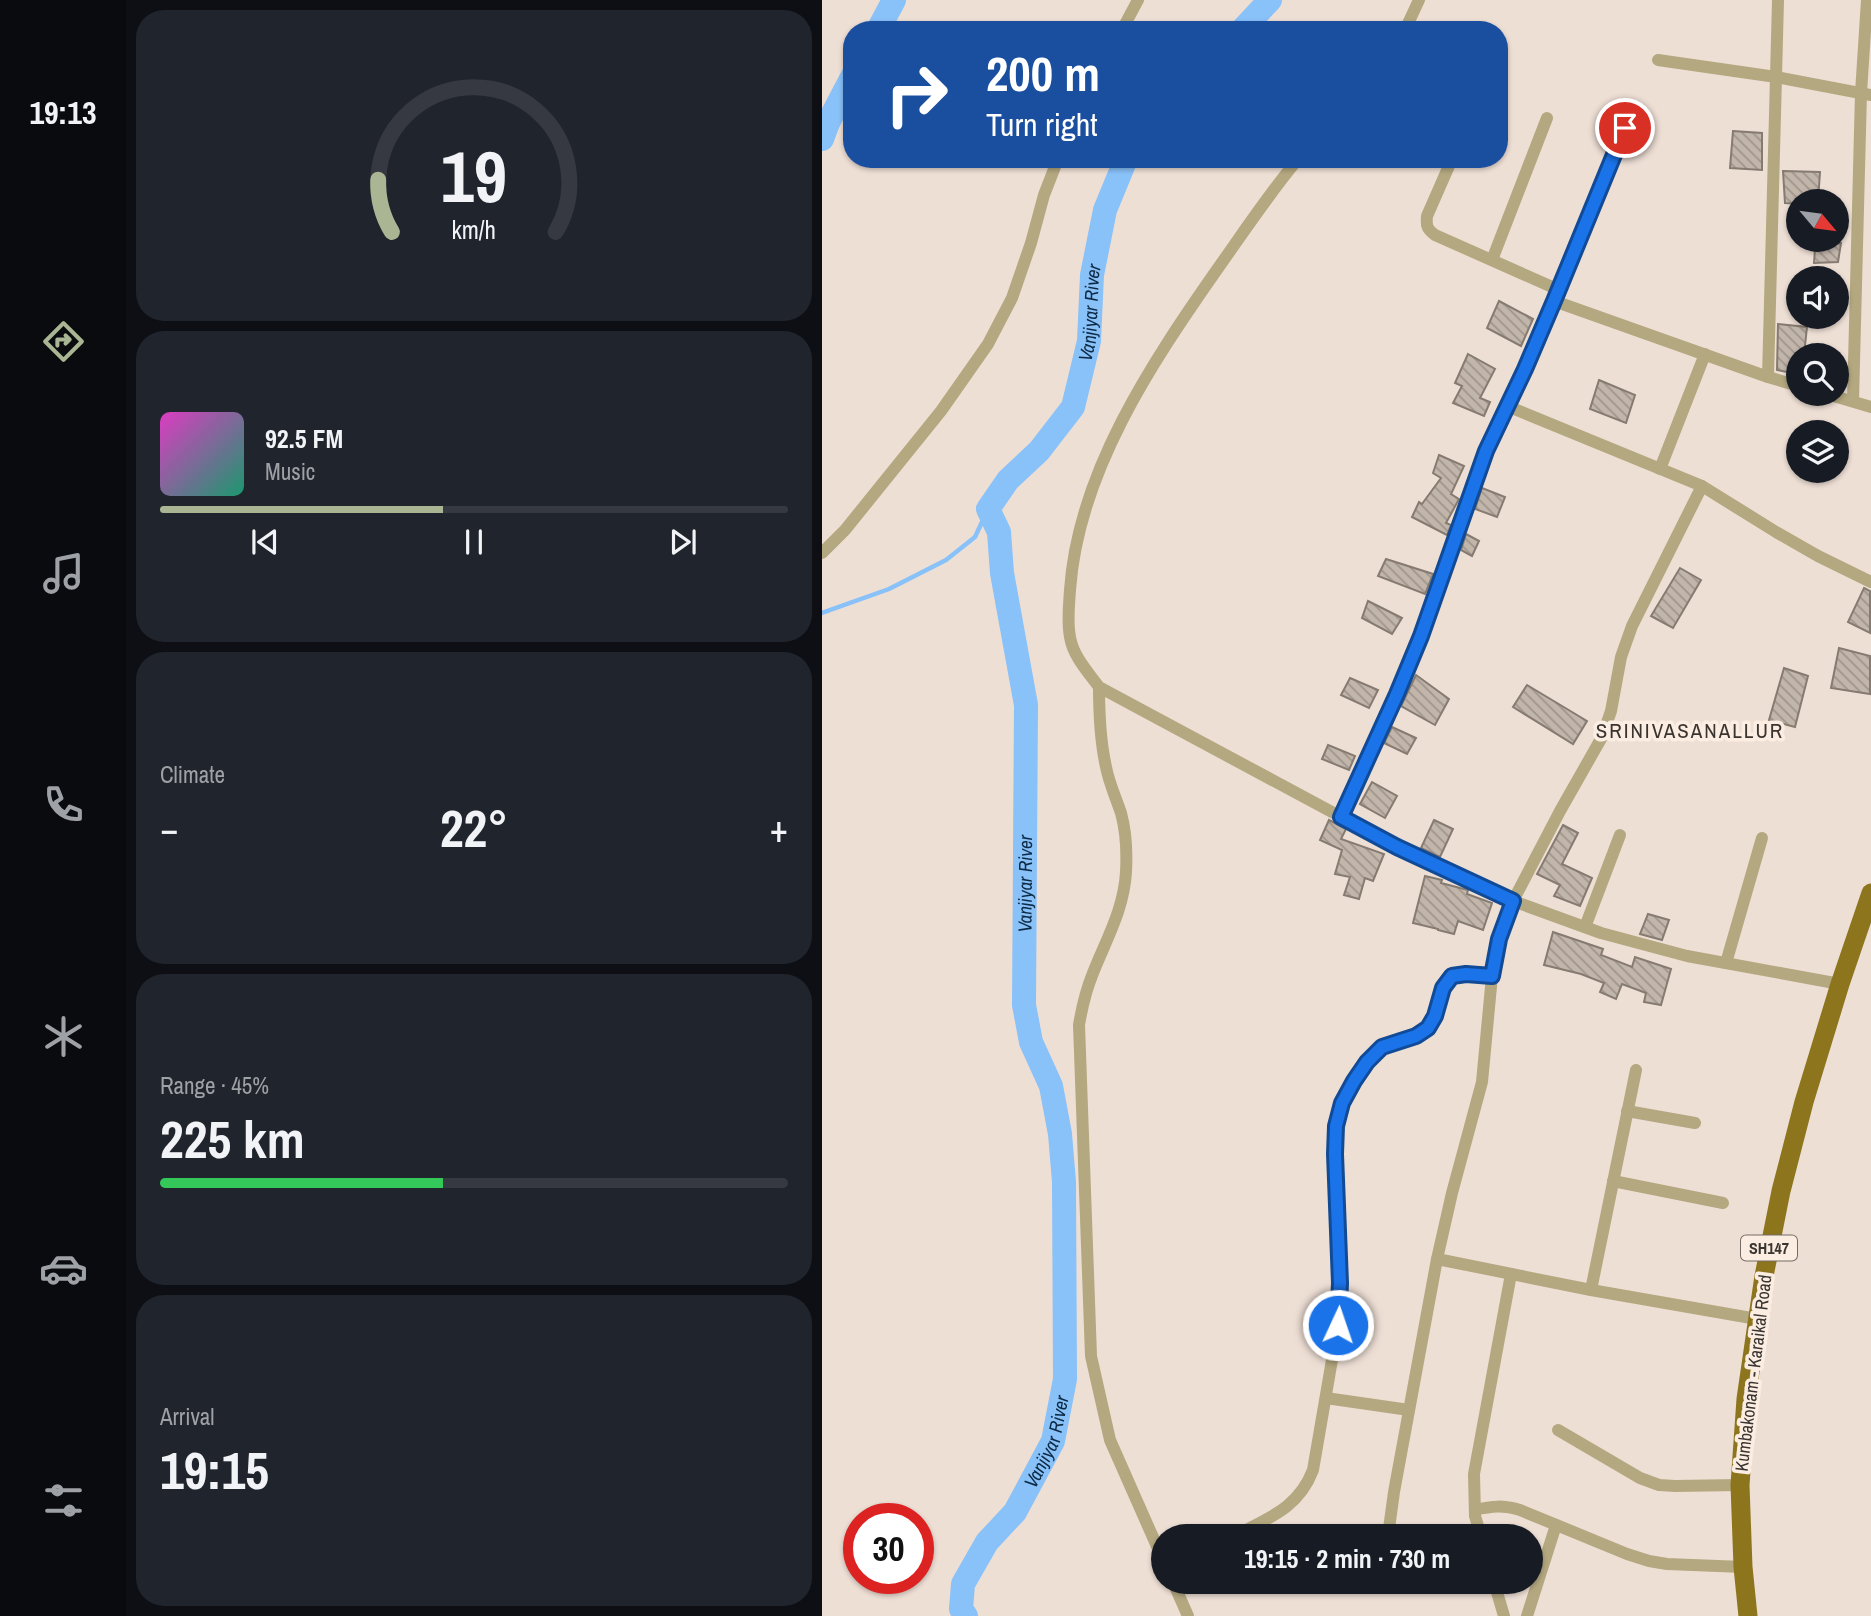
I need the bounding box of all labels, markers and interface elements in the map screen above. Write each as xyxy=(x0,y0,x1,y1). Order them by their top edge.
text: 200 m xyxy=(986,40,1100,106)
icon: right xyxy=(871,49,962,140)
text: 19:13 xyxy=(29,91,97,134)
pin xyxy=(1595,98,1655,158)
text: Turn right xyxy=(986,103,1098,146)
icon: arrive xyxy=(1606,109,1644,147)
text: 19 xyxy=(441,127,507,225)
north arrow xyxy=(1786,189,1849,252)
map controls xyxy=(1786,189,1849,483)
text: km/h xyxy=(452,212,496,246)
water label: Vanjiyar River xyxy=(1072,261,1107,364)
button: sound xyxy=(1786,266,1849,329)
icon: directions xyxy=(39,317,88,366)
button: search xyxy=(1786,343,1849,406)
button: layers xyxy=(1786,420,1849,483)
text: 92.5 FM xyxy=(265,421,343,456)
text: Music xyxy=(265,456,315,487)
icon: previous xyxy=(246,523,284,561)
icon: pause xyxy=(455,523,493,561)
icon: next xyxy=(664,523,702,561)
icon: music xyxy=(39,549,88,598)
district label: SRINIVASANALLUR xyxy=(1596,716,1784,745)
text: Climate xyxy=(160,759,225,790)
icon: phone xyxy=(39,780,88,829)
text: 22° xyxy=(440,793,508,863)
text: − xyxy=(160,803,178,854)
text: + xyxy=(770,803,788,854)
water label: Vanjiyar River xyxy=(1011,834,1038,933)
icon: climate xyxy=(39,1012,88,1061)
text: Range · 45% xyxy=(160,1070,269,1101)
text: 225 km xyxy=(160,1104,305,1174)
road number: SH147 xyxy=(1741,1236,1797,1260)
icon: car xyxy=(39,1244,88,1293)
street label: Kumbakonam - Karaikal Road xyxy=(1729,1273,1777,1473)
position arrow xyxy=(1301,1288,1375,1362)
water label: Vanjiyar River xyxy=(1017,1392,1075,1492)
text: Arrival xyxy=(160,1401,215,1432)
text: 19:15 xyxy=(160,1435,269,1505)
icon: filters xyxy=(39,1476,88,1525)
speed limit sign: 30 xyxy=(843,1503,934,1594)
text: 19:15 · 2 min · 730 m xyxy=(1244,1541,1450,1576)

